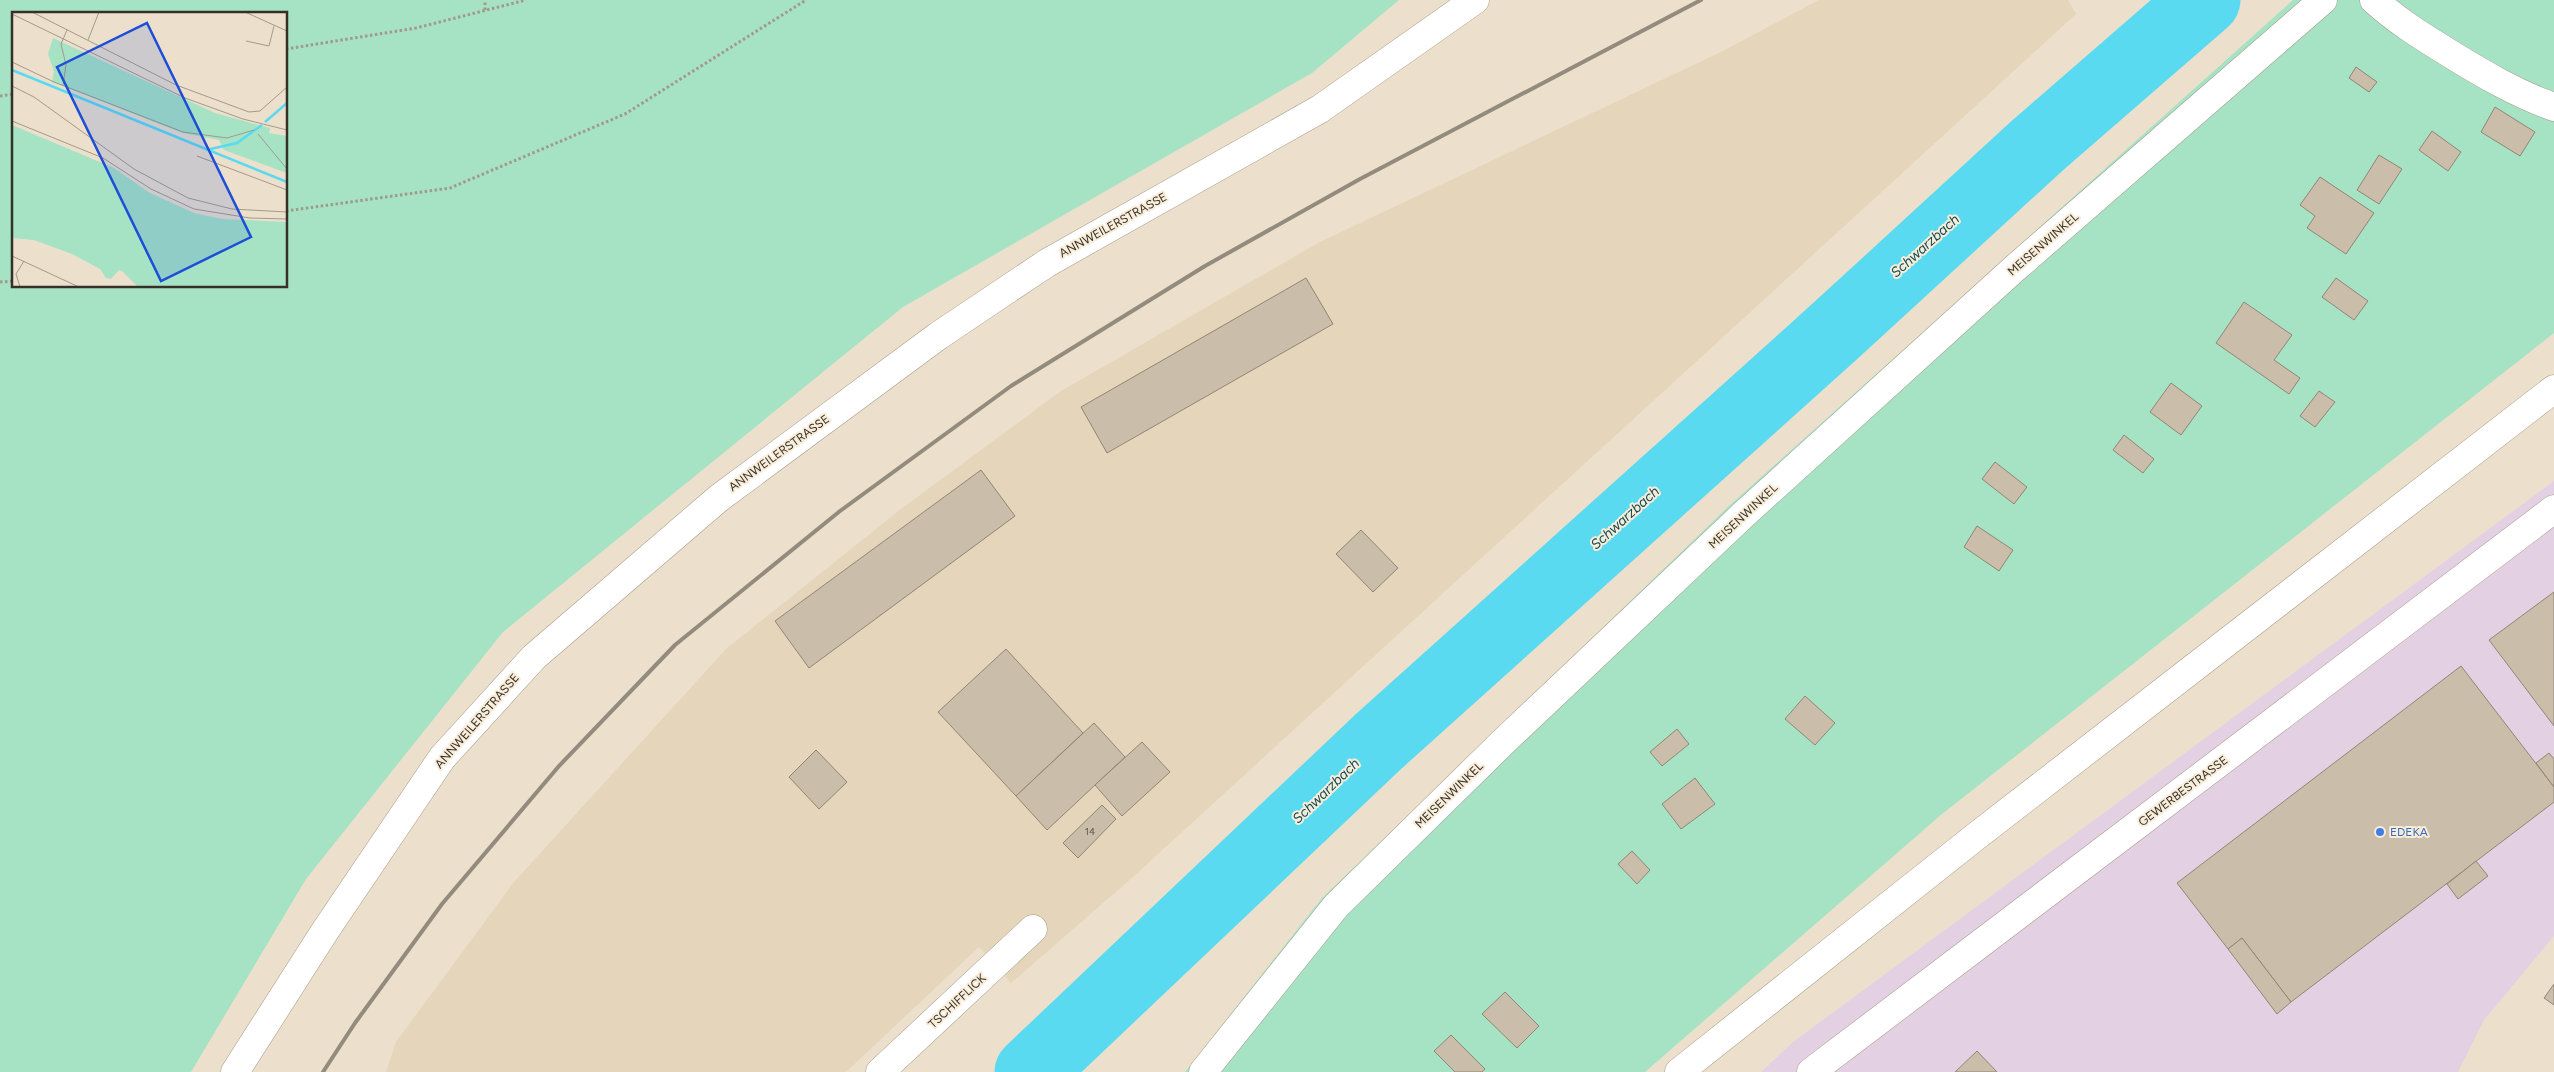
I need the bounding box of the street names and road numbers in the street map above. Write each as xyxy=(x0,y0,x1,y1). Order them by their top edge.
street label: ANNWEILERSTRASSE xyxy=(1057,190,1169,260)
street label: MEISENWINKEL xyxy=(2005,209,2082,278)
street label: ANNWEILERSTRASSE xyxy=(726,412,832,494)
street label: MEISENWINKEL xyxy=(1706,480,1781,551)
street label: ANNWEILERSTRASSE xyxy=(432,671,522,771)
street label: GEWERBESTRASSE xyxy=(2136,753,2230,829)
street label: MEISENWINKEL xyxy=(1412,759,1486,831)
street label: TSCHIFFLICK xyxy=(925,970,989,1031)

